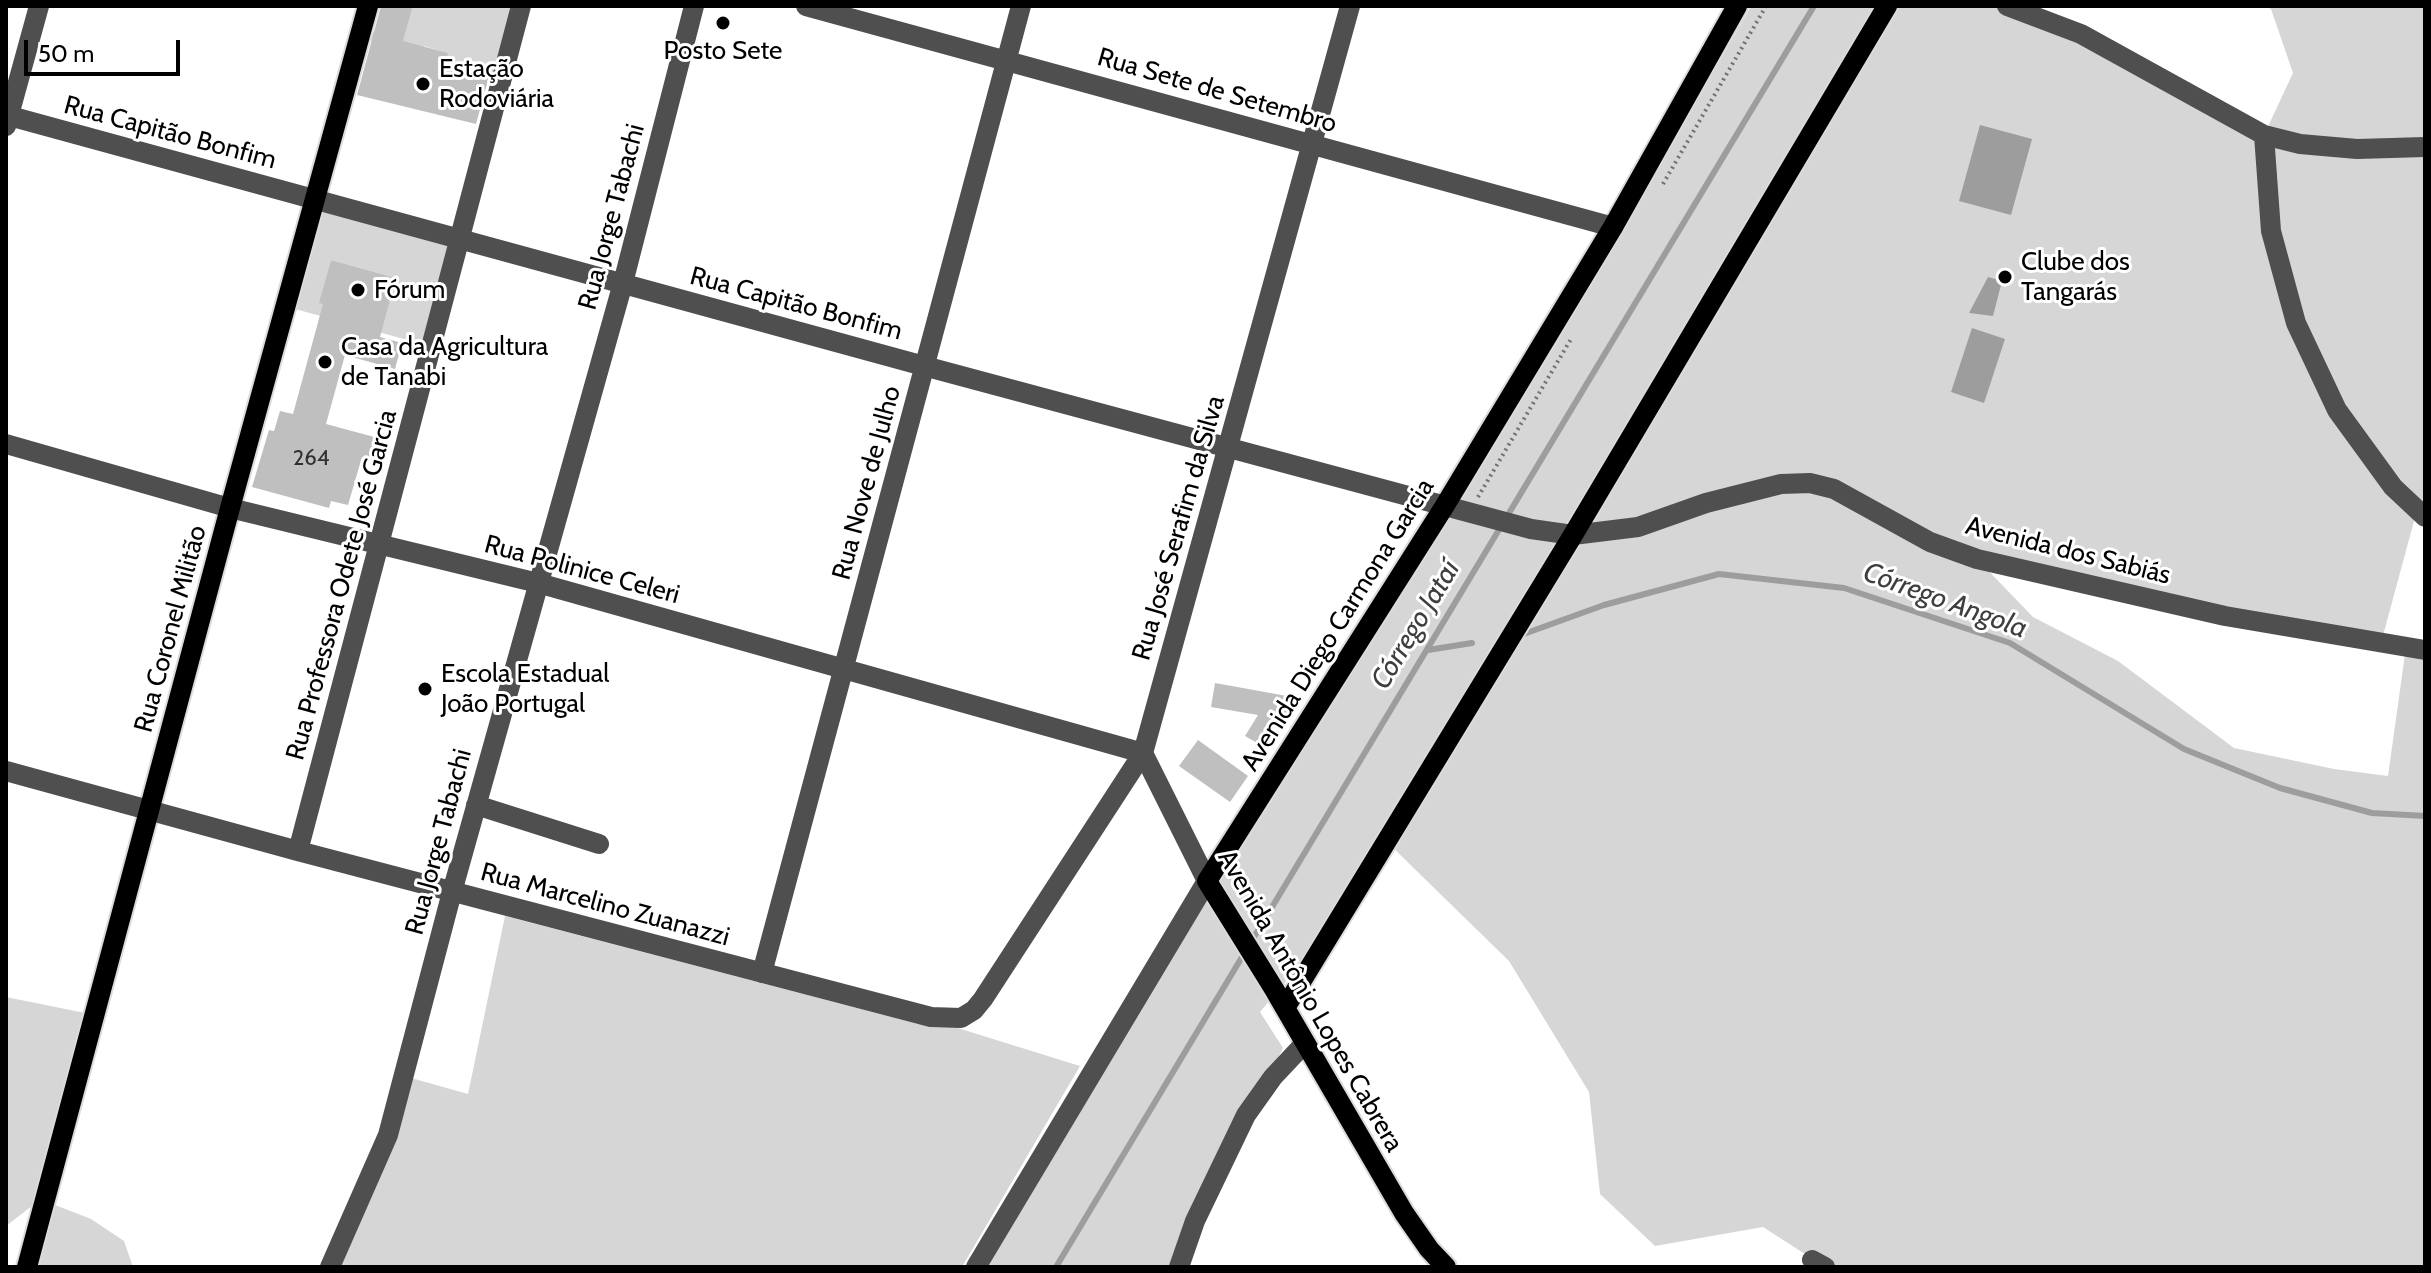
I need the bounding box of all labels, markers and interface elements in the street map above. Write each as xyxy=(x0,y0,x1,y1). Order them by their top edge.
marker: Posto Sete xyxy=(714,14,732,32)
scale bar xyxy=(28,24,184,74)
place label: Posto Sete xyxy=(664,35,782,67)
text: 50 m xyxy=(38,39,94,68)
street label: Rua Sete de Setembro xyxy=(1094,42,1340,140)
place label: Estação Rodoviária xyxy=(439,53,554,114)
marker: Estação Rodoviária xyxy=(414,75,432,93)
street label: Rua Capitão Bonfim xyxy=(61,90,279,176)
street label: Rua Jorge Tabachi xyxy=(572,121,652,313)
place label: Clube dos Tangarás xyxy=(2021,246,2130,308)
street label: Rua Capitão Bonfim xyxy=(687,261,905,347)
marker: Clube dos Tangarás xyxy=(1996,268,2014,286)
place label: Fórum xyxy=(374,274,445,306)
marker: Fórum xyxy=(349,281,367,299)
place label: Casa da Agricultura de Tanabi xyxy=(341,331,548,392)
marker: Casa da Agricultura de Tanabi xyxy=(316,353,334,371)
street label: Rua Nove de Julho xyxy=(826,383,908,583)
street label: Rua José Serafim da Silva xyxy=(1126,392,1232,664)
street label: Rua Professora Odete José Garcia xyxy=(280,406,404,764)
house number: 264 xyxy=(293,446,329,472)
street label: Avenida Diego Carmona Garcia xyxy=(1235,473,1441,777)
street label: Avenida dos Sabiás xyxy=(1962,510,2174,592)
street label: Rua Coronel Militão xyxy=(128,522,214,736)
street label: Rua Polinice Celeri xyxy=(481,529,683,611)
water label: Córrego Jataí xyxy=(1364,555,1468,695)
water label: Córrego Angola xyxy=(1859,556,2031,646)
place label: Escola Estadual João Portugal xyxy=(441,658,609,720)
marker: Escola Estadual João Portugal xyxy=(416,680,434,698)
street label: Rua Jorge Tabachi xyxy=(399,746,479,938)
street label: Avenida Antônio Lopes Cabrera xyxy=(1211,845,1409,1157)
street label: Rua Marcelino Zuanazzi xyxy=(477,857,733,953)

